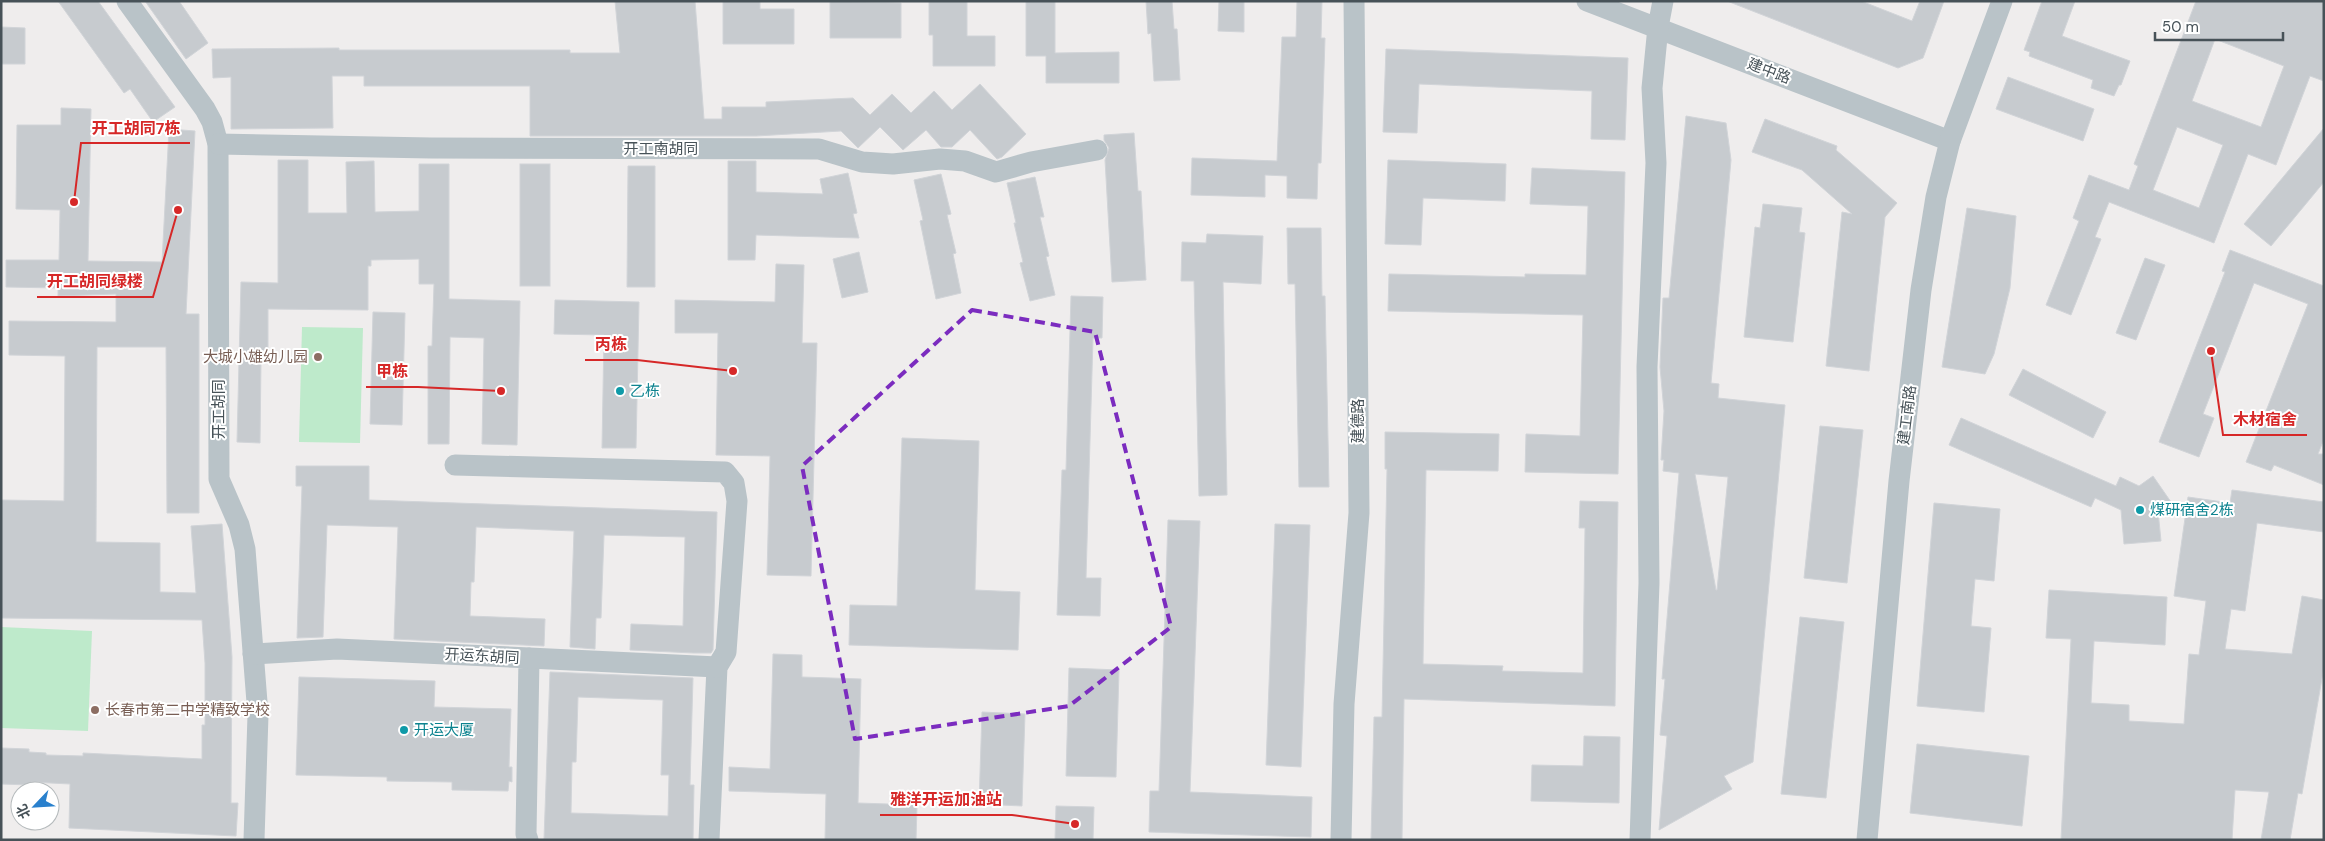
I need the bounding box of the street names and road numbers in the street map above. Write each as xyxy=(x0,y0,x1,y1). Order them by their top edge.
street label: 建中路 xyxy=(1744,54,1794,88)
street label: 开工南胡同 xyxy=(623,139,699,159)
street label: 开工胡同 xyxy=(209,379,229,439)
street label: 建工南路 xyxy=(1893,384,1921,446)
street label: 建德路 xyxy=(1348,398,1368,444)
street label: 开运东胡同 xyxy=(444,644,520,668)

